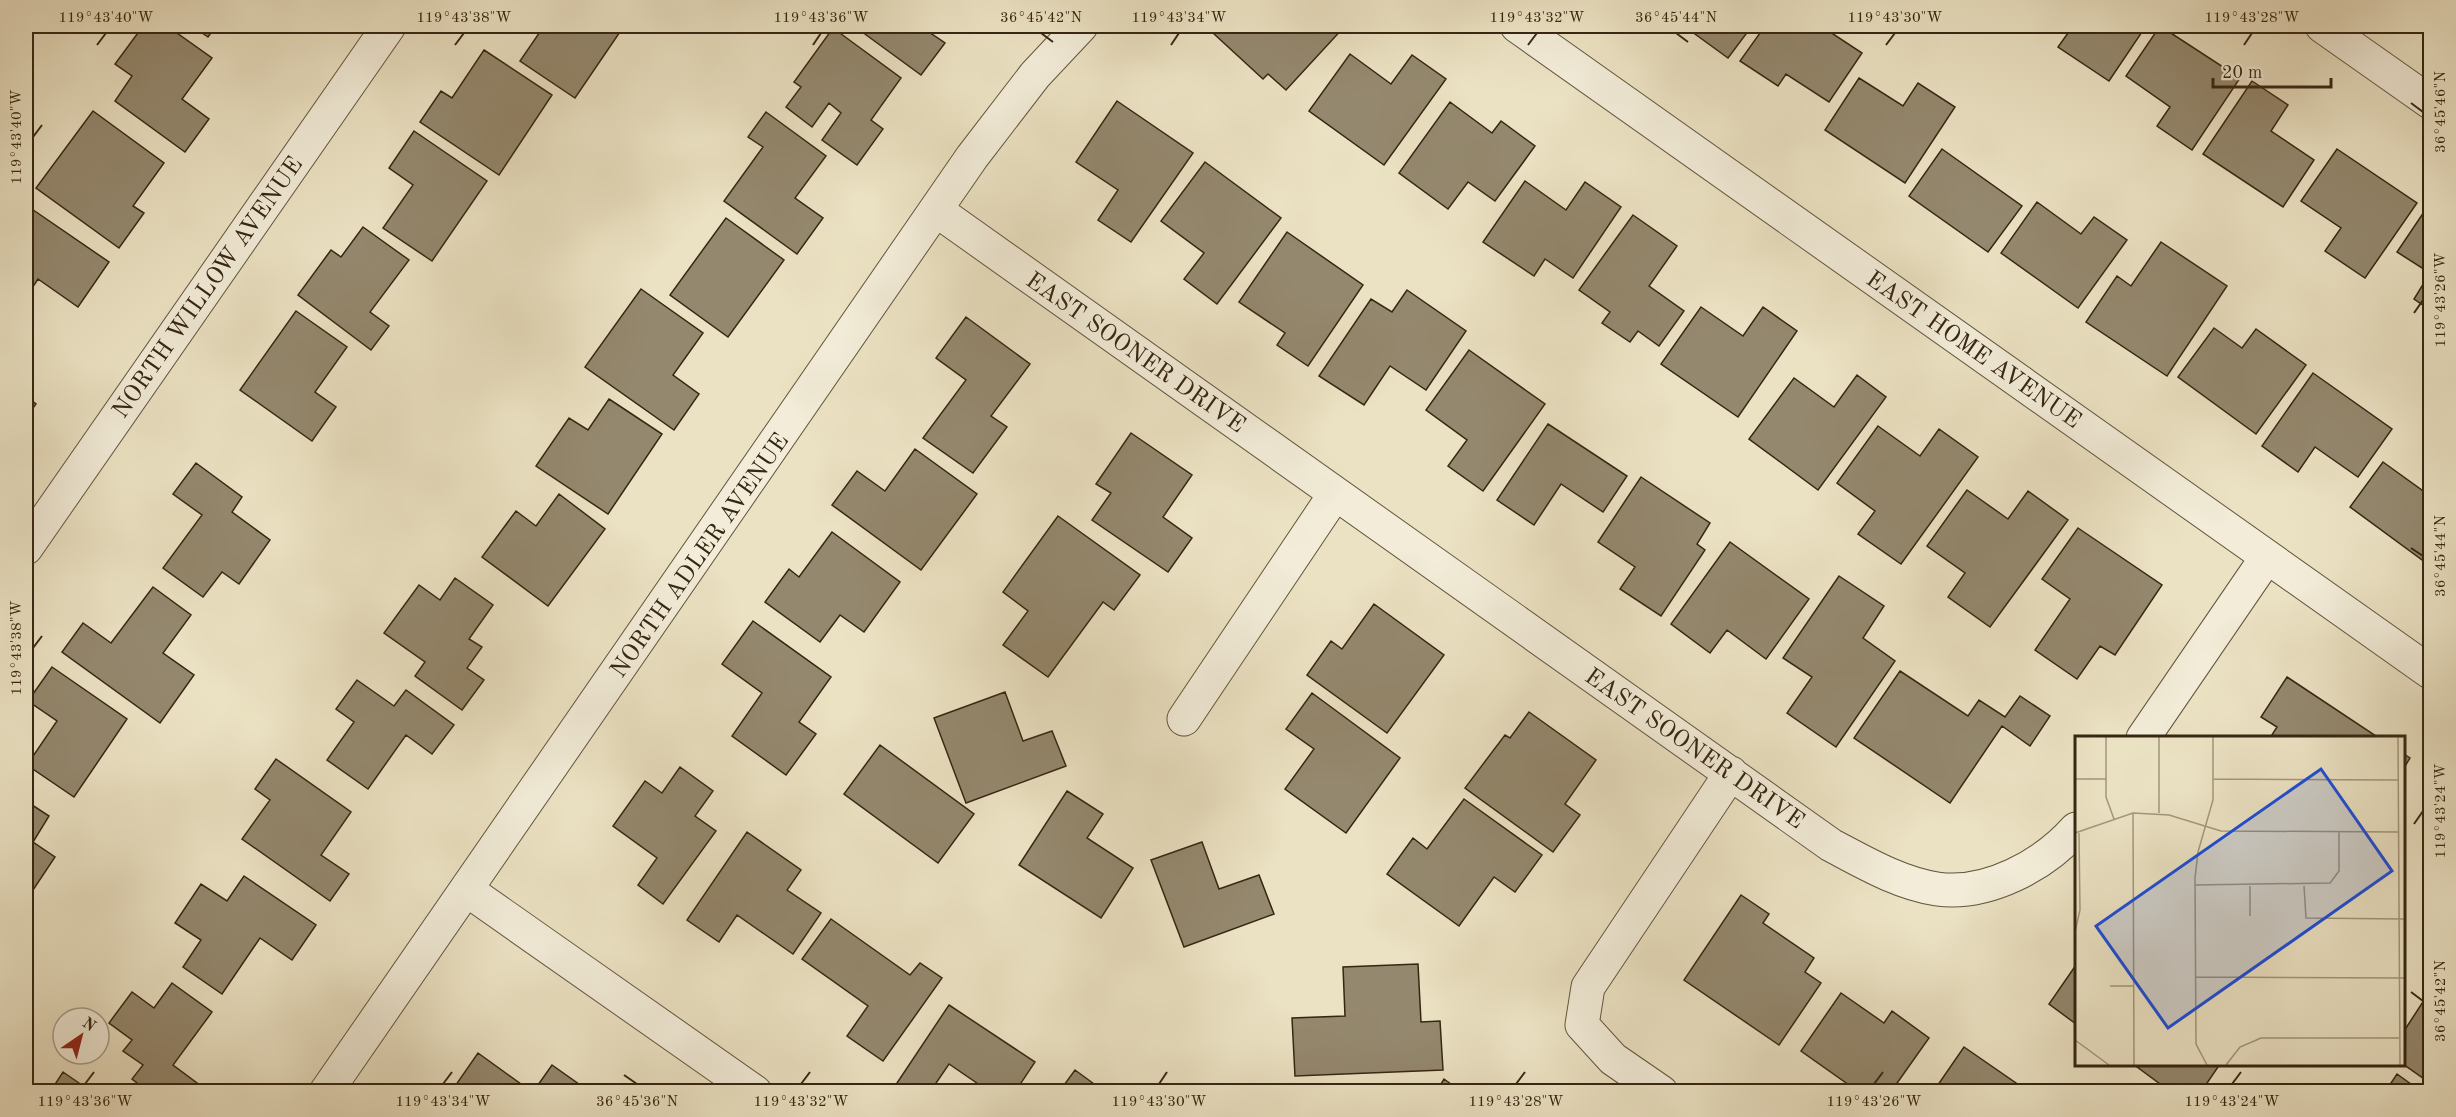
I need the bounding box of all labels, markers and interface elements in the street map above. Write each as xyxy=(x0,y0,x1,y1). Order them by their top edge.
text: 119°43'40"W xyxy=(58,11,154,26)
text: 119°43'38"W xyxy=(416,11,512,26)
text: 119°43'36"W xyxy=(773,11,869,26)
text: 36°45'42"N xyxy=(1000,11,1082,26)
text: 119°43'34"W xyxy=(1131,11,1227,26)
text: 119°43'32"W xyxy=(1489,11,1585,26)
text: 36°45'44"N xyxy=(1635,11,1717,26)
text: 119°43'30"W xyxy=(1847,11,1943,26)
text: 119°43'28"W xyxy=(2204,11,2300,26)
scale bar xyxy=(2213,51,2332,89)
text: 20 m xyxy=(2222,64,2262,82)
text: 36°45'46"N xyxy=(2434,71,2449,153)
text: 119°43'40"W xyxy=(10,89,25,185)
street label: NORTH WILLOW AVENUE xyxy=(109,153,308,423)
text: 119°43'26"W xyxy=(2434,252,2449,348)
street label: EAST HOME AVENUE xyxy=(1861,267,2085,434)
street label: EAST SOONER DRIVE xyxy=(1021,269,1249,438)
street label: NORTH ADLER AVENUE xyxy=(607,430,794,683)
text: 36°45'44"N xyxy=(2434,515,2449,597)
text: 119°43'38"W xyxy=(10,600,25,696)
street label: EAST SOONER DRIVE xyxy=(1580,665,1808,834)
inset map xyxy=(2075,736,2405,1066)
text: 119°43'24"W xyxy=(2434,763,2449,859)
text: 36°45'42"N xyxy=(2434,960,2449,1042)
north arrow xyxy=(51,1006,111,1066)
text: N xyxy=(79,1015,99,1036)
text: 119°43'36"W xyxy=(37,1095,133,1110)
text: 119°43'34"W xyxy=(395,1095,491,1110)
text: 36°45'36"N xyxy=(596,1095,678,1110)
text: 119°43'32"W xyxy=(753,1095,849,1110)
text: 119°43'30"W xyxy=(1111,1095,1207,1110)
text: 119°43'28"W xyxy=(1468,1095,1564,1110)
text: 119°43'26"W xyxy=(1826,1095,1922,1110)
text: 119°43'24"W xyxy=(2184,1095,2280,1110)

